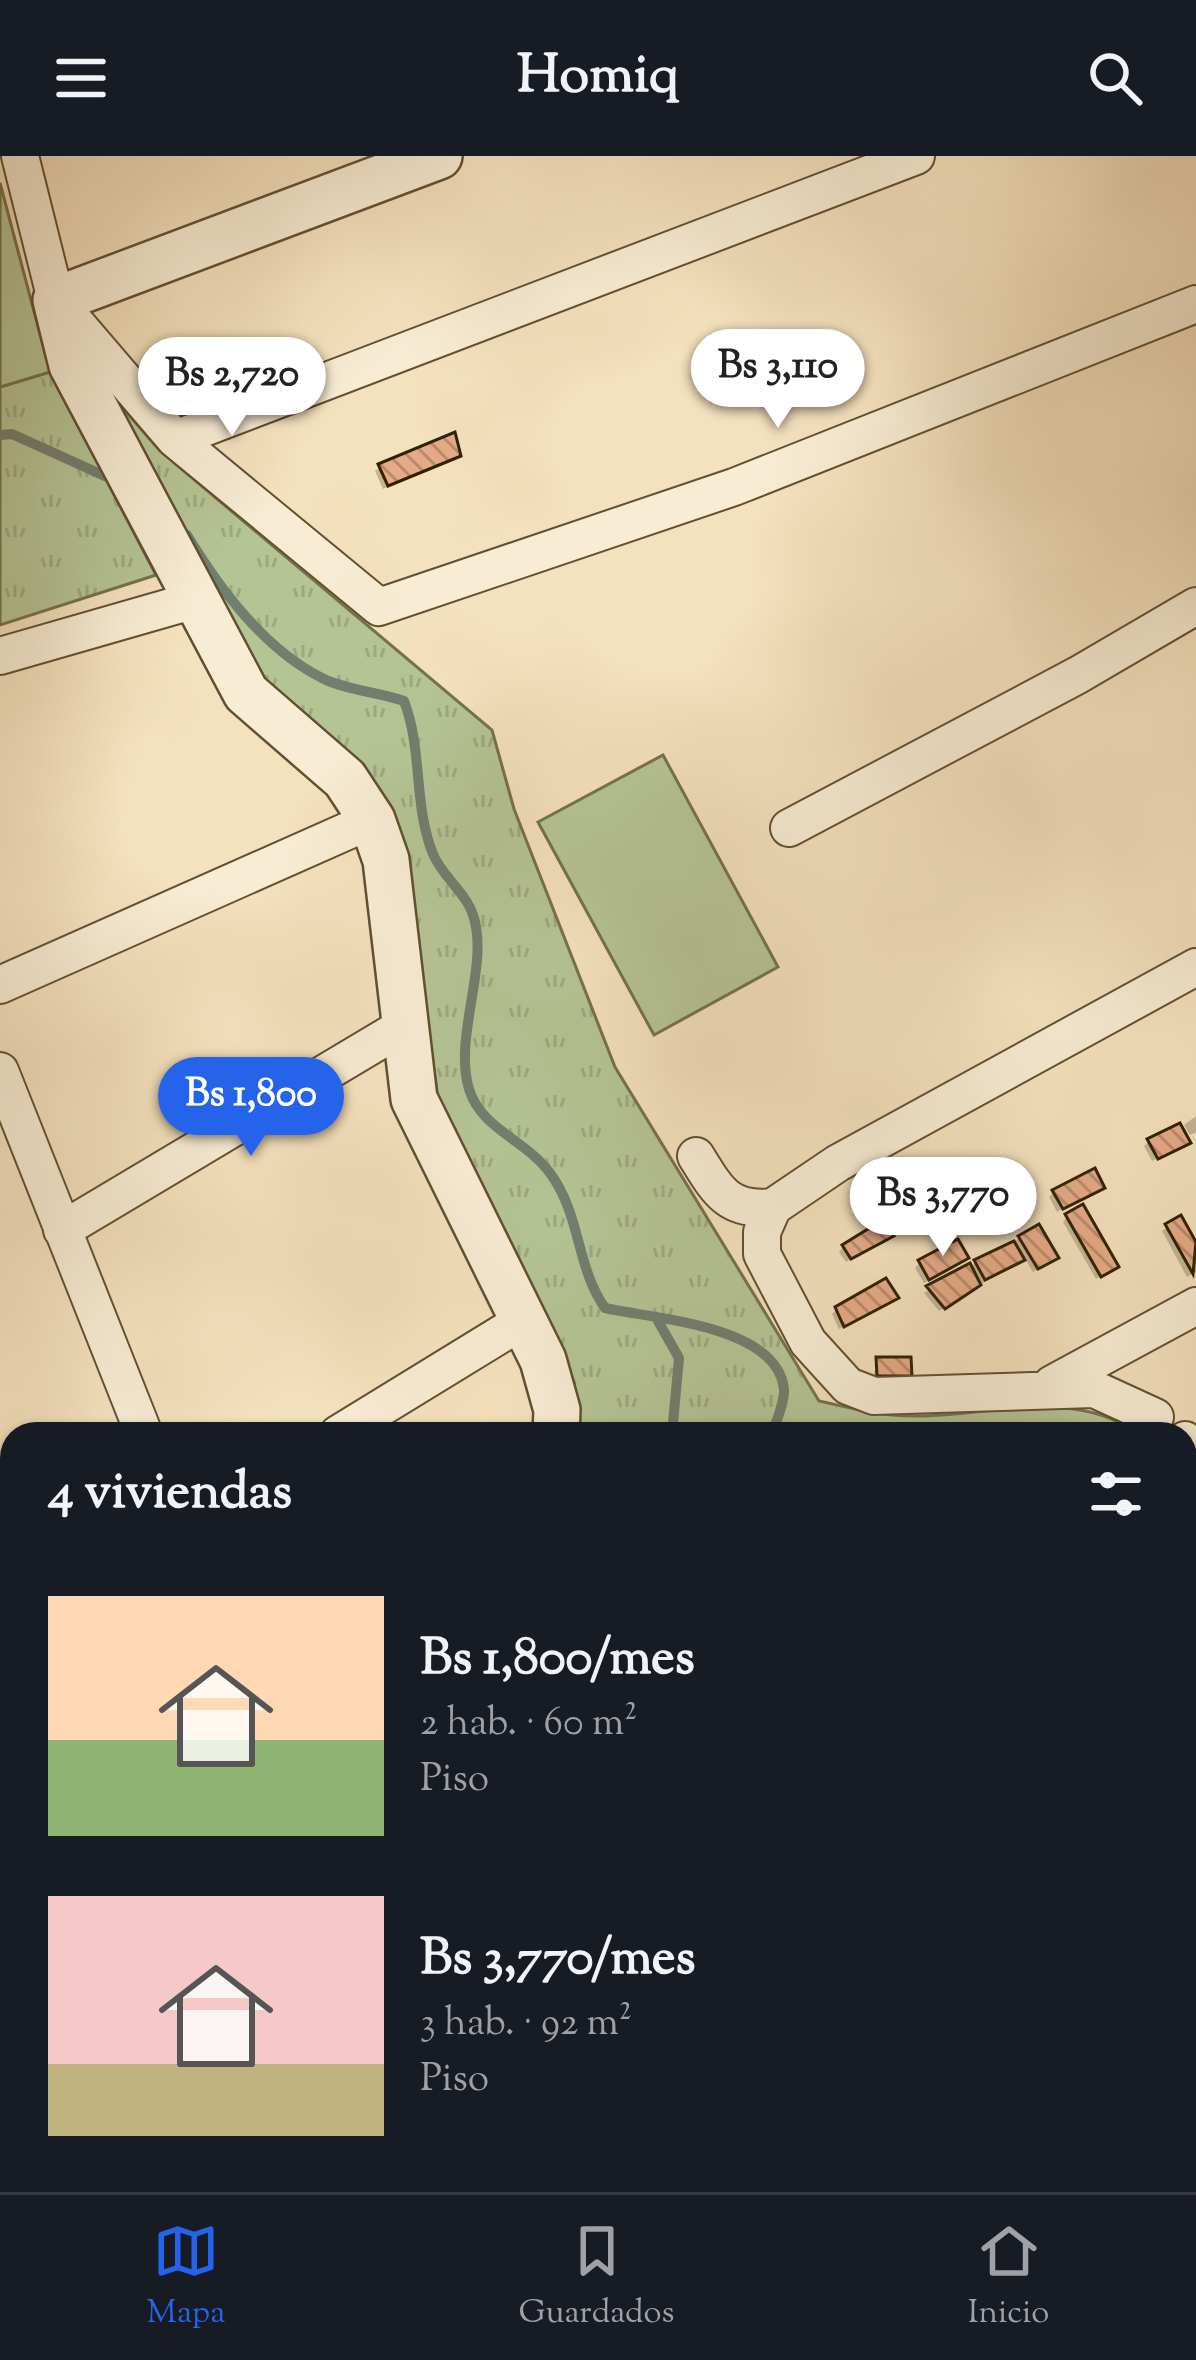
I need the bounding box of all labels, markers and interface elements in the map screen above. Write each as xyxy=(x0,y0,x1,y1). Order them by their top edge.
text: Homiq xyxy=(517,39,679,117)
icon: menu xyxy=(48,45,114,111)
icon: search xyxy=(1082,45,1148,111)
pin: Bs 3,110 xyxy=(654,329,902,431)
pin: Bs 2,720 xyxy=(108,337,356,439)
text: Bs 3,110 xyxy=(718,340,838,396)
text: Bs 2,720 xyxy=(165,348,299,404)
pin: Bs 1,800 xyxy=(127,1057,375,1159)
text: Bs 1,800 xyxy=(185,1068,317,1124)
pin: Bs 3,770 xyxy=(819,1157,1067,1259)
text: Bs 3,770 xyxy=(877,1168,1009,1224)
text: 4 viviendas xyxy=(48,1458,292,1531)
icon: filters xyxy=(1083,1461,1149,1527)
text: Bs 1,800/mes xyxy=(420,1624,695,1697)
icon: home xyxy=(144,1644,288,1788)
text: 2 hab. · 60 m² xyxy=(420,1697,637,1753)
text: Piso xyxy=(420,1753,489,1809)
text: Bs 3,770/mes xyxy=(420,1924,696,1997)
icon: home xyxy=(144,1944,288,2088)
text: 3 hab. · 92 m² xyxy=(420,1997,632,2053)
text: Piso xyxy=(420,2053,489,2109)
tab: Mapa xyxy=(147,2218,225,2338)
tab: Guardados xyxy=(519,2218,674,2338)
tab: Inicio xyxy=(968,2218,1049,2338)

